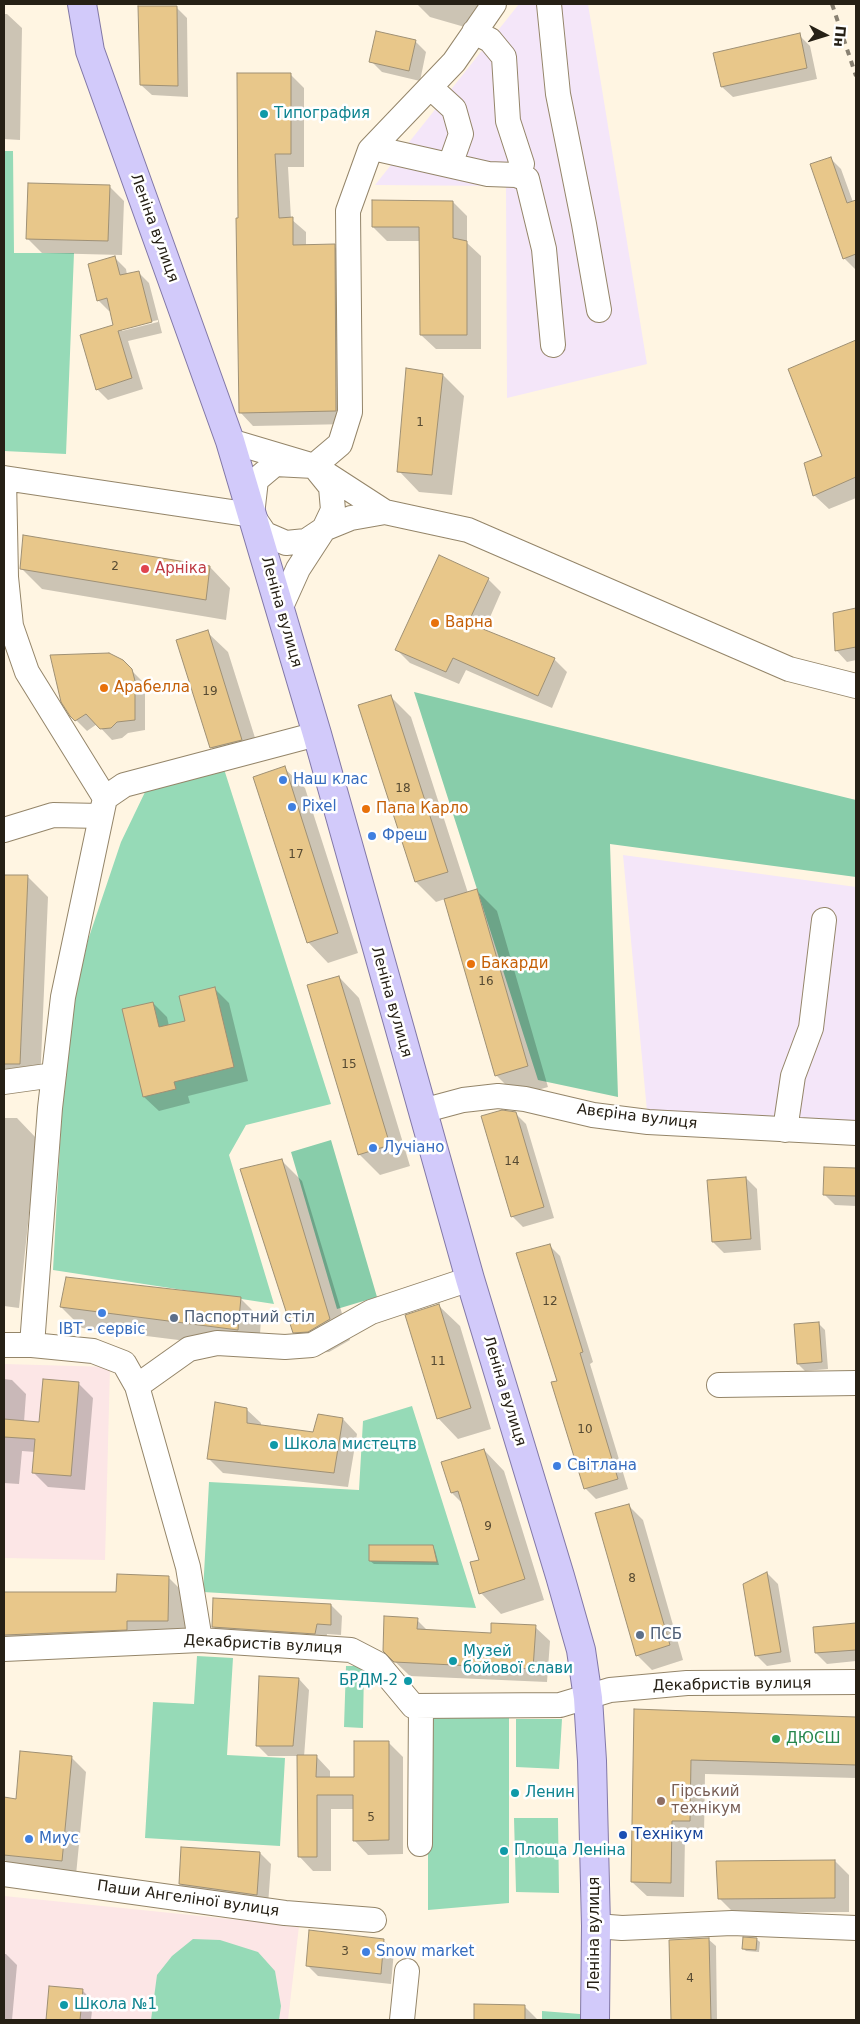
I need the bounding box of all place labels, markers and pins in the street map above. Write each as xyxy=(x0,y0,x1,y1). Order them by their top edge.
place label: Типография xyxy=(274,105,370,123)
marker: Типография xyxy=(258,108,270,120)
place label: Арніка xyxy=(155,560,207,578)
marker: Арніка xyxy=(139,563,151,575)
place label: Варна xyxy=(445,614,493,632)
marker: Варна xyxy=(429,617,441,629)
place label: Арабелла xyxy=(114,679,190,697)
marker: Арабелла xyxy=(98,682,110,694)
place label: Наш клас xyxy=(293,771,368,789)
marker: Наш клас xyxy=(277,774,289,786)
place label: Pixel xyxy=(302,798,337,816)
place label: Папа Карло xyxy=(376,800,468,818)
marker: Pixel xyxy=(286,801,298,813)
marker: Папа Карло xyxy=(360,803,372,815)
place label: Фреш xyxy=(382,827,427,845)
marker: Фреш xyxy=(366,830,378,842)
place label: Бакарди xyxy=(481,955,548,973)
marker: Бакарди xyxy=(465,958,477,970)
place label: Лучіано xyxy=(383,1139,444,1157)
marker: Лучіано xyxy=(367,1142,379,1154)
marker: ІВТ - сервіс xyxy=(96,1307,108,1319)
place label: Паспортний стіл xyxy=(184,1309,315,1327)
marker: Паспортний стіл xyxy=(168,1312,180,1324)
place label: ІВТ - сервіс xyxy=(58,1321,146,1339)
place label: Школа мистецтв xyxy=(284,1436,417,1454)
marker: Школа мистецтв xyxy=(268,1439,280,1451)
place label: Світлана xyxy=(567,1457,637,1475)
marker: Світлана xyxy=(551,1460,563,1472)
place label: ПСБ xyxy=(650,1626,682,1644)
marker: ПСБ xyxy=(634,1629,646,1641)
place label: Музей бойової слави xyxy=(463,1643,573,1678)
marker: Музей бойової слави xyxy=(447,1655,459,1667)
place label: БРДМ-2 xyxy=(339,1672,398,1690)
marker: БРДМ-2 xyxy=(402,1675,414,1687)
place label: ДЮСШ xyxy=(786,1730,840,1748)
marker: ДЮСШ xyxy=(770,1733,782,1745)
place label: Гірський технікум xyxy=(671,1783,741,1818)
place label: Ленин xyxy=(525,1784,575,1802)
marker: Ленин xyxy=(509,1787,521,1799)
marker: Гірський технікум xyxy=(655,1795,667,1807)
place label: Технікум xyxy=(633,1826,703,1844)
marker: Технікум xyxy=(617,1829,629,1841)
place label: Миус xyxy=(39,1830,79,1848)
marker: Миус xyxy=(23,1833,35,1845)
place label: Площа Леніна xyxy=(514,1842,626,1860)
marker: Площа Леніна xyxy=(498,1845,510,1857)
place label: Snow market xyxy=(376,1943,474,1961)
marker: Snow market xyxy=(360,1946,372,1958)
place label: Школа №1 xyxy=(74,1996,157,2014)
marker: Школа №1 xyxy=(58,1999,70,2011)

